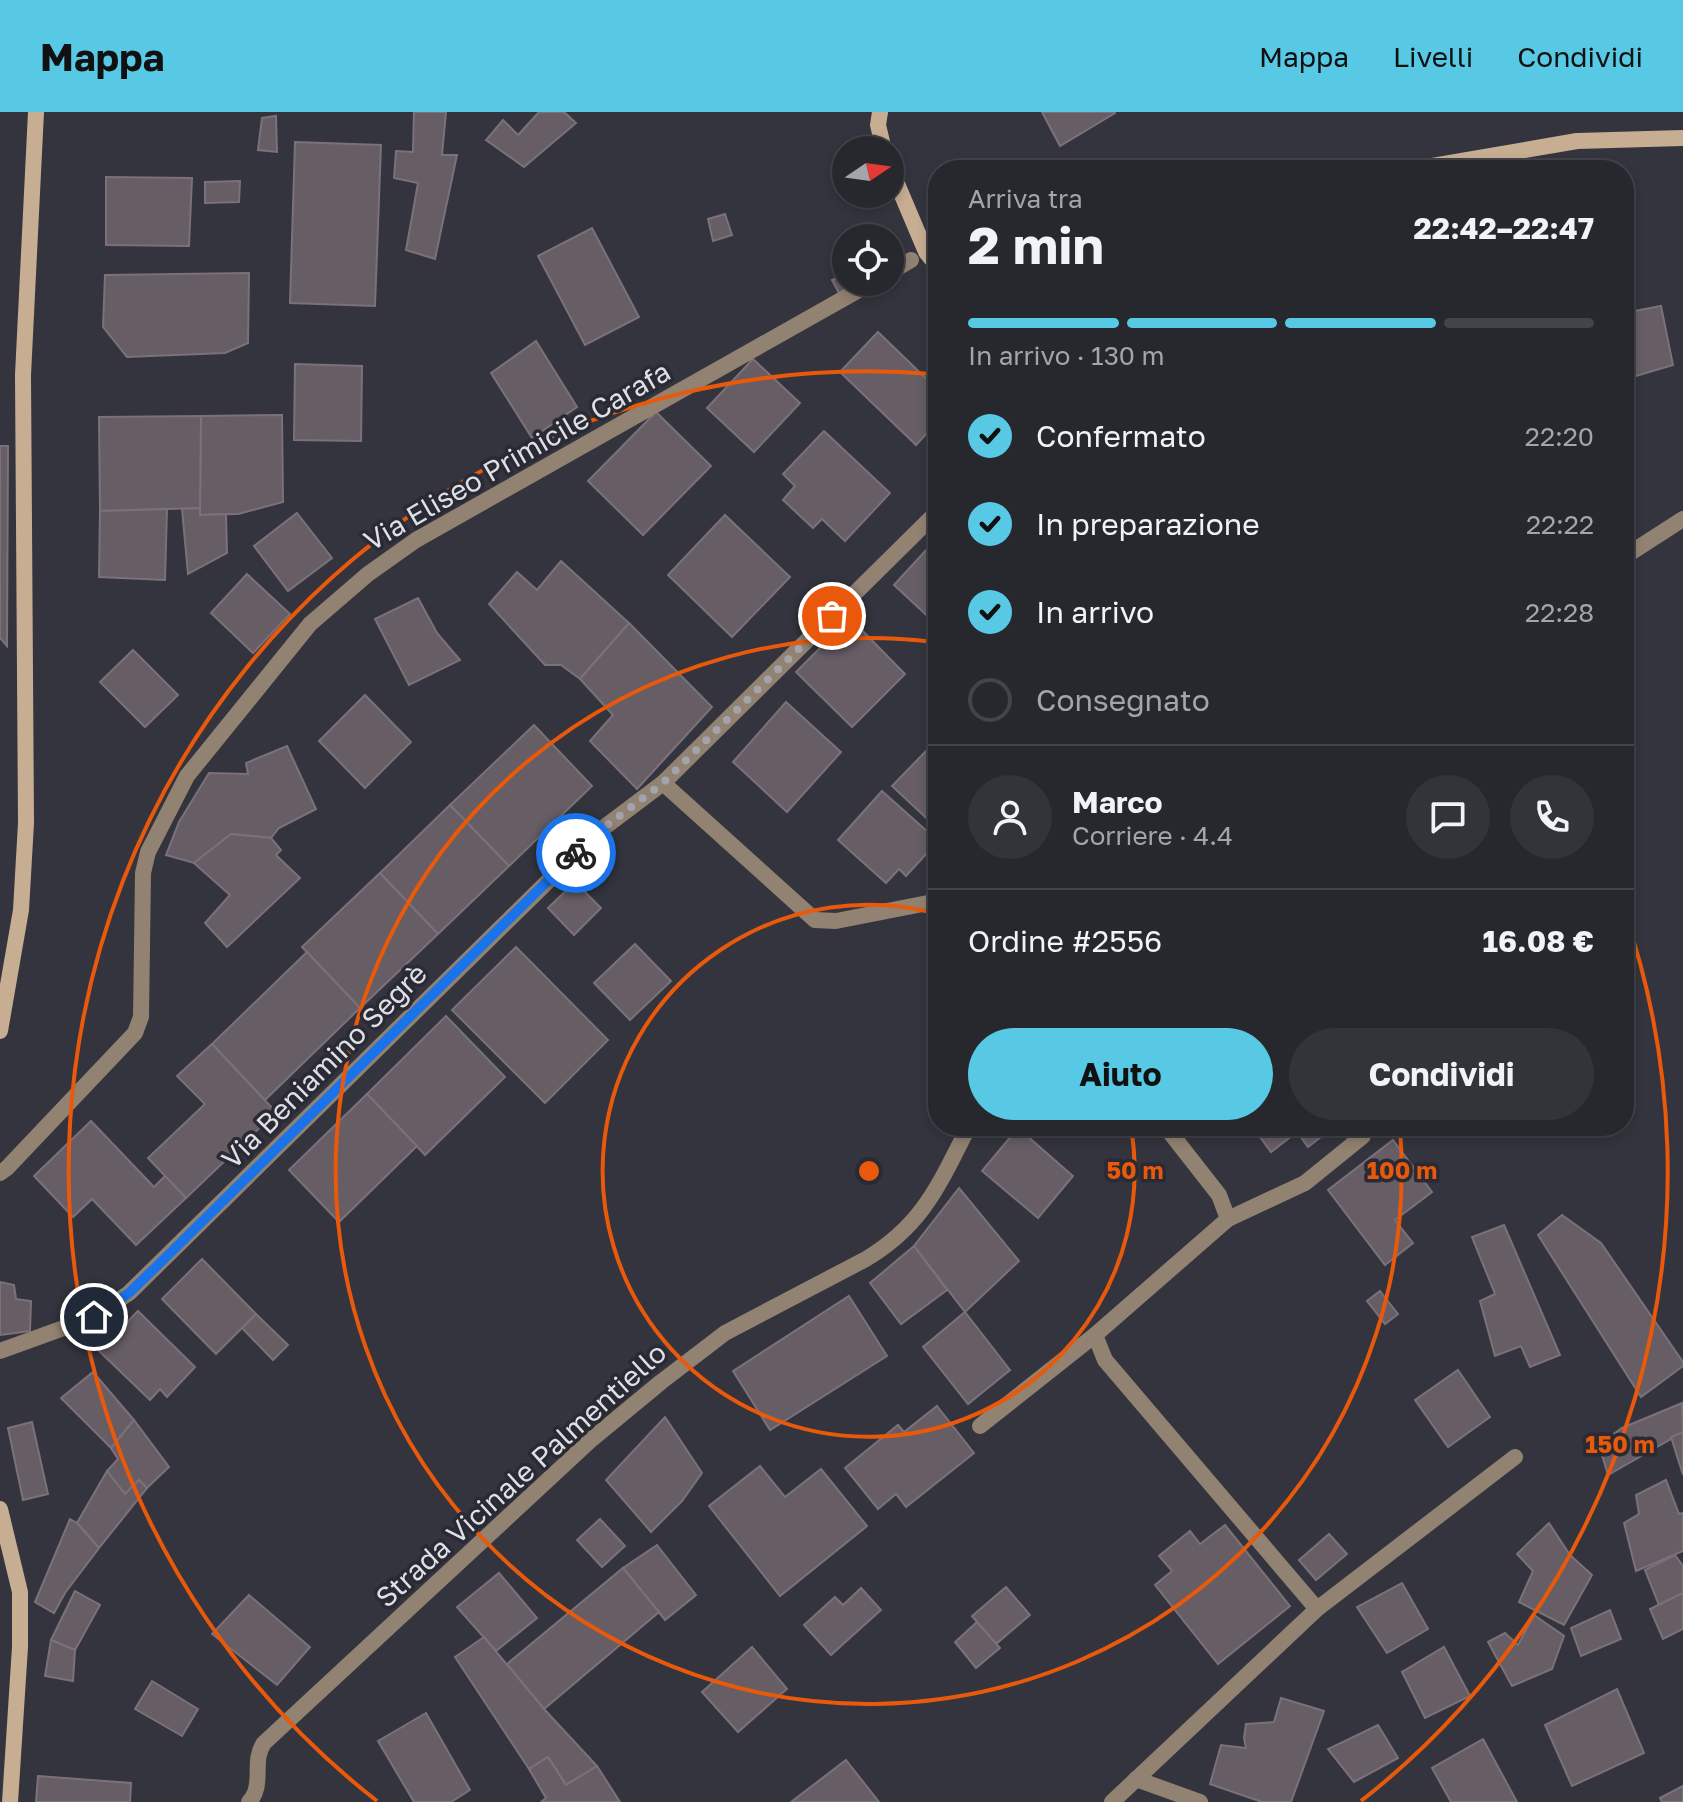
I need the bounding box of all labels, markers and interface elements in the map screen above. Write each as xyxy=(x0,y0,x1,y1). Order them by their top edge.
text: Mappa xyxy=(40,34,165,79)
text: Mappa xyxy=(1259,40,1349,73)
text: Livelli xyxy=(1393,40,1473,73)
text: Condividi xyxy=(1517,40,1643,73)
north arrow xyxy=(832,136,904,208)
map controls xyxy=(832,136,904,296)
text: Arriva tra xyxy=(968,183,1083,214)
text: 22:42–22:47 xyxy=(1414,210,1594,246)
text: 2 min xyxy=(968,213,1104,275)
button: locate xyxy=(832,224,904,296)
text: In arrivo · 130 m xyxy=(968,340,1164,371)
street label: Via Eliseo Primicile Carafa xyxy=(358,354,676,557)
icon: check xyxy=(968,414,1012,458)
text: Confermato xyxy=(1036,418,1206,454)
text: 22:20 xyxy=(1525,421,1594,452)
icon: check xyxy=(968,502,1012,546)
text: In preparazione xyxy=(1036,506,1260,542)
text: 22:22 xyxy=(1526,509,1594,540)
pin xyxy=(798,582,866,650)
icon: check xyxy=(968,590,1012,634)
icon: bag xyxy=(810,594,854,638)
text: In arrivo xyxy=(1036,594,1154,630)
text: 22:28 xyxy=(1525,597,1594,628)
text: Consegnato xyxy=(1036,682,1210,718)
button: person xyxy=(968,775,1052,859)
button: chat xyxy=(1406,775,1490,859)
button: phone xyxy=(1510,775,1594,859)
text: Marco xyxy=(1072,784,1163,820)
courier xyxy=(536,813,616,893)
text: Corriere · 4.4 xyxy=(1072,820,1233,851)
icon: bike xyxy=(554,831,598,875)
text: Ordine #2556 xyxy=(968,923,1162,959)
text: 16.08 € xyxy=(1483,923,1594,959)
street label: Via Beniamino Segrè xyxy=(214,956,433,1175)
button: Aiuto xyxy=(968,1028,1273,1120)
button: Condividi xyxy=(1289,1028,1594,1120)
text: 50 m xyxy=(1106,1155,1164,1184)
text: 100 m xyxy=(1367,1155,1437,1184)
centre of rings xyxy=(855,1157,883,1185)
pin xyxy=(60,1283,128,1351)
icon: home xyxy=(72,1295,116,1339)
street label: Strada Vicinale Palmentiello xyxy=(369,1335,673,1614)
text: 150 m xyxy=(1585,1429,1655,1458)

